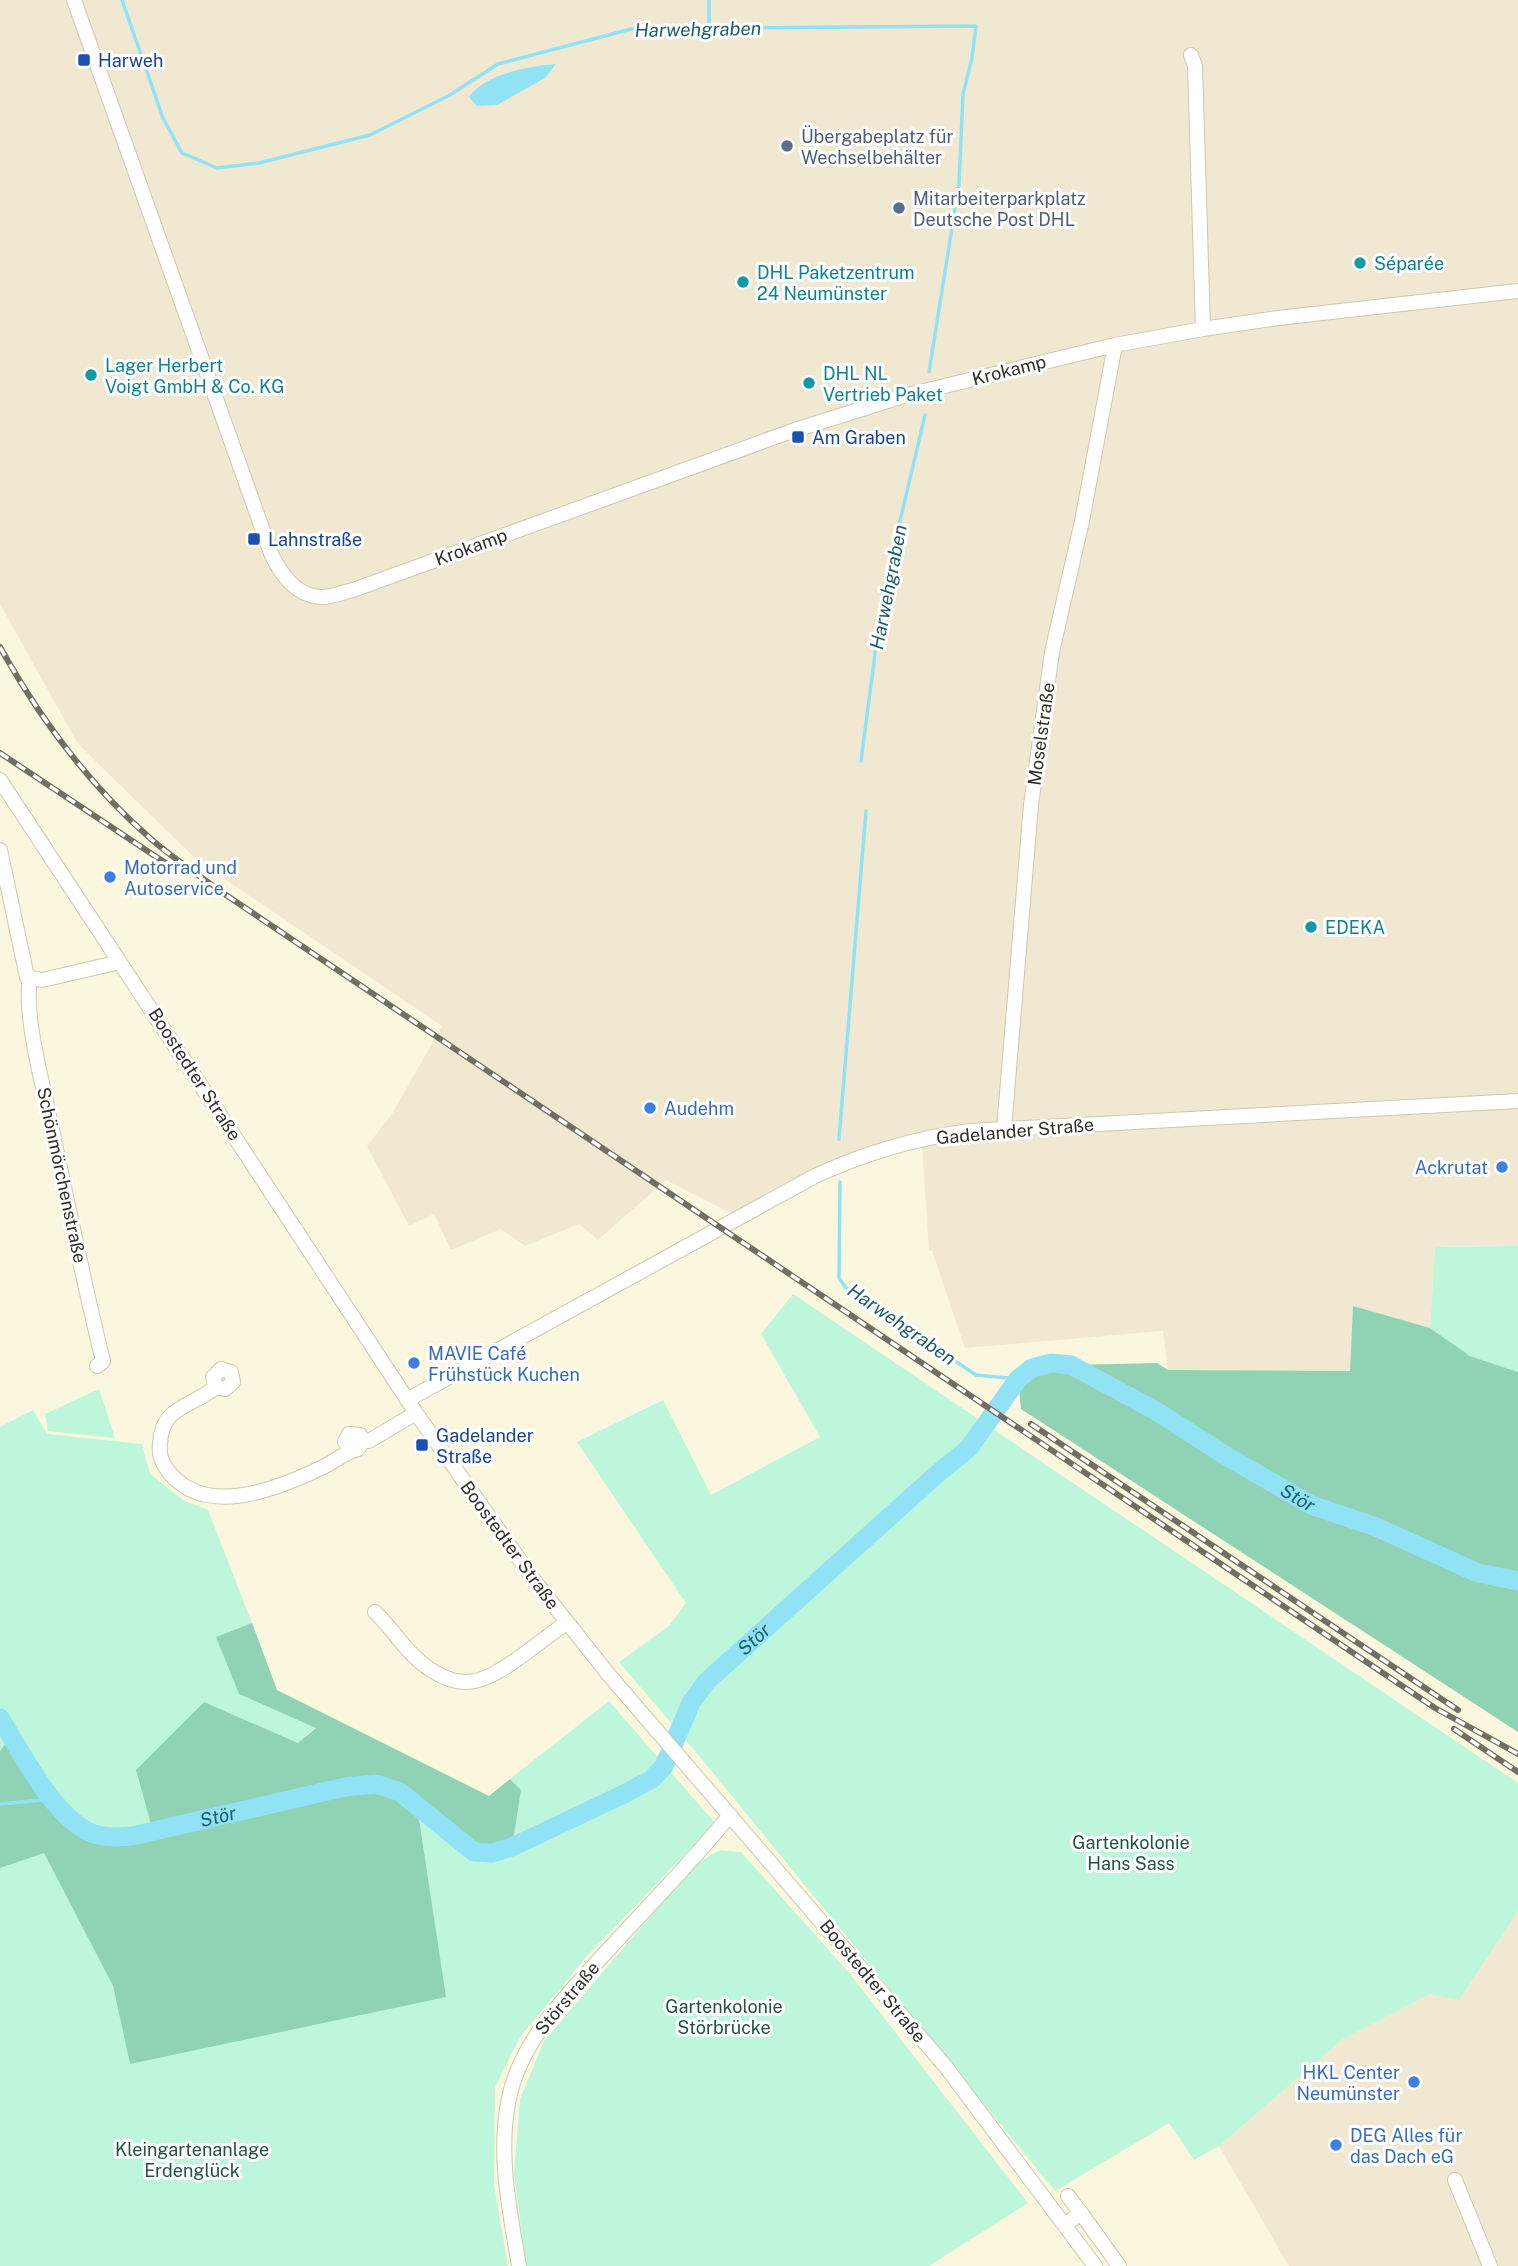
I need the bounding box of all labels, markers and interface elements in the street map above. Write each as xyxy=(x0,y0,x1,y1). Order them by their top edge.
water label: Harwehgraben xyxy=(635,17,761,41)
place label: Harweh xyxy=(98,50,163,71)
marker: Harweh xyxy=(76,52,92,68)
place label: Übergabeplatz für Wechselbehälter xyxy=(801,125,954,168)
marker: Übergabeplatz für Wechselbehälter xyxy=(779,138,795,154)
place label: Mitarbeiterparkplatz Deutsche Post DHL xyxy=(913,188,1086,230)
marker: Mitarbeiterparkplatz Deutsche Post DHL xyxy=(891,200,907,216)
place label: Séparée xyxy=(1374,253,1444,274)
marker: Séparée xyxy=(1352,255,1368,271)
place label: DHL Paketzentrum 24 Neumünster xyxy=(757,262,915,304)
marker: DHL Paketzentrum 24 Neumünster xyxy=(735,274,751,290)
street label: Krokamp xyxy=(970,351,1048,389)
place label: Lager Herbert Voigt GmbH & Co. KG xyxy=(105,355,285,397)
place label: DHL NL Vertrieb Paket xyxy=(823,363,943,405)
marker: Lager Herbert Voigt GmbH & Co. KG xyxy=(83,367,99,383)
marker: DHL NL Vertrieb Paket xyxy=(801,375,817,391)
place label: Am Graben xyxy=(812,427,906,448)
marker: Am Graben xyxy=(790,429,806,445)
water label: Harwehgraben xyxy=(865,523,911,651)
street label: Krokamp xyxy=(432,524,510,570)
place label: Lahnstraße xyxy=(268,529,362,550)
marker: Lahnstraße xyxy=(246,531,262,547)
street label: Moselstraße xyxy=(1023,681,1059,787)
place label: Motorrad und Autoservice xyxy=(124,857,237,899)
marker: Motorrad und Autoservice xyxy=(102,869,118,885)
place label: EDEKA xyxy=(1325,917,1386,938)
marker: EDEKA xyxy=(1303,919,1319,935)
street label: Boostedter Straße xyxy=(144,1004,246,1144)
street label: Schönmörchenstraße xyxy=(33,1085,91,1265)
place label: Audehm xyxy=(664,1098,734,1119)
marker: Audehm xyxy=(642,1100,658,1116)
street label: Gadelander Straße xyxy=(935,1114,1095,1148)
place label: Ackrutat xyxy=(1415,1157,1488,1178)
marker: Ackrutat xyxy=(1494,1159,1510,1175)
water label: Harwehgraben xyxy=(844,1279,960,1369)
place label: MAVIE Café Frühstück Kuchen xyxy=(428,1343,580,1385)
marker: MAVIE Café Frühstück Kuchen xyxy=(406,1355,422,1371)
place label: Gadelander Straße xyxy=(436,1425,534,1467)
marker: Gadelander Straße xyxy=(414,1437,430,1453)
street label: Boostedter Straße xyxy=(456,1477,564,1613)
water label: Stör xyxy=(1277,1479,1320,1517)
water label: Stör xyxy=(733,1618,775,1659)
water label: Stör xyxy=(198,1801,239,1831)
park label: Gartenkolonie Hans Sass xyxy=(1072,1832,1190,1874)
street label: Boostedter Straße xyxy=(816,1915,930,2047)
street label: Störstraße xyxy=(530,1957,604,2039)
park label: Gartenkolonie Störbrücke xyxy=(665,1996,783,2038)
place label: HKL Center Neumünster xyxy=(1296,2062,1400,2104)
marker: HKL Center Neumünster xyxy=(1406,2074,1422,2090)
place label: DEG Alles für das Dach eG xyxy=(1350,2125,1462,2167)
marker: DEG Alles für das Dach eG xyxy=(1328,2137,1344,2153)
park label: Kleingartenanlage Erdenglück xyxy=(115,2139,269,2181)

